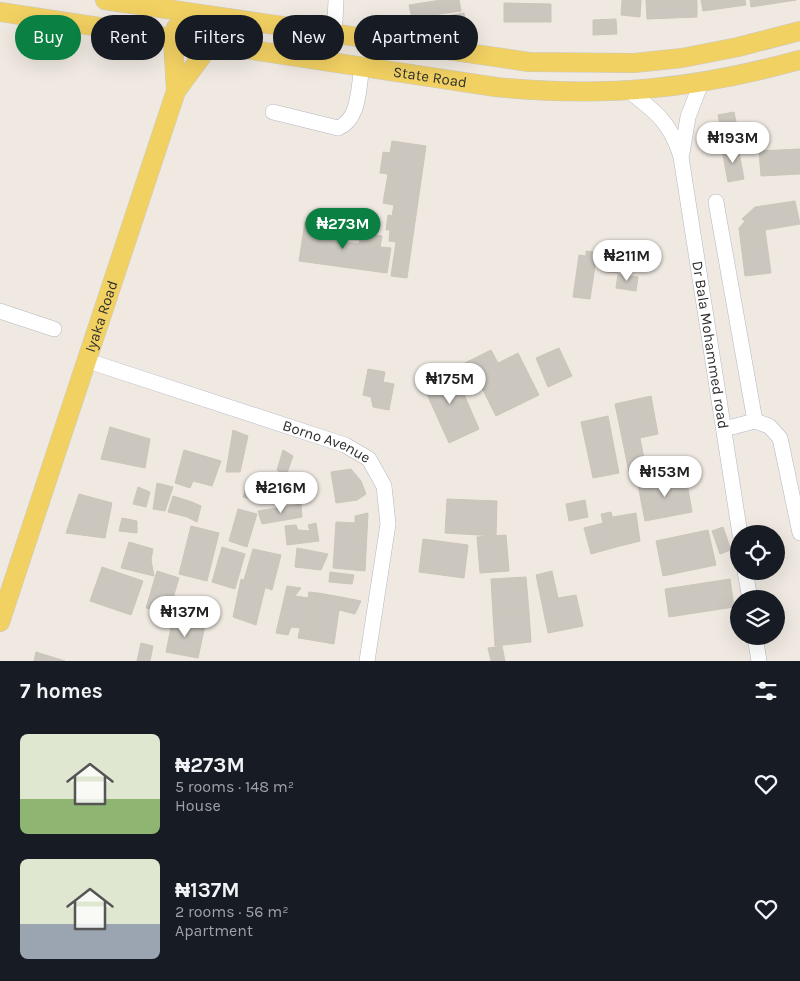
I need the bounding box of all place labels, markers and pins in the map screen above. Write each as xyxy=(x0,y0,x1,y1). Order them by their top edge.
pin: ₦193M xyxy=(698,121,768,164)
pin: ₦273M xyxy=(308,208,378,250)
pin: ₦211M xyxy=(592,240,662,282)
pin: ₦175M xyxy=(415,362,485,405)
pin: ₦153M xyxy=(630,456,700,498)
pin: ₦216M xyxy=(246,472,316,514)
pin: ₦137M xyxy=(150,596,220,638)

